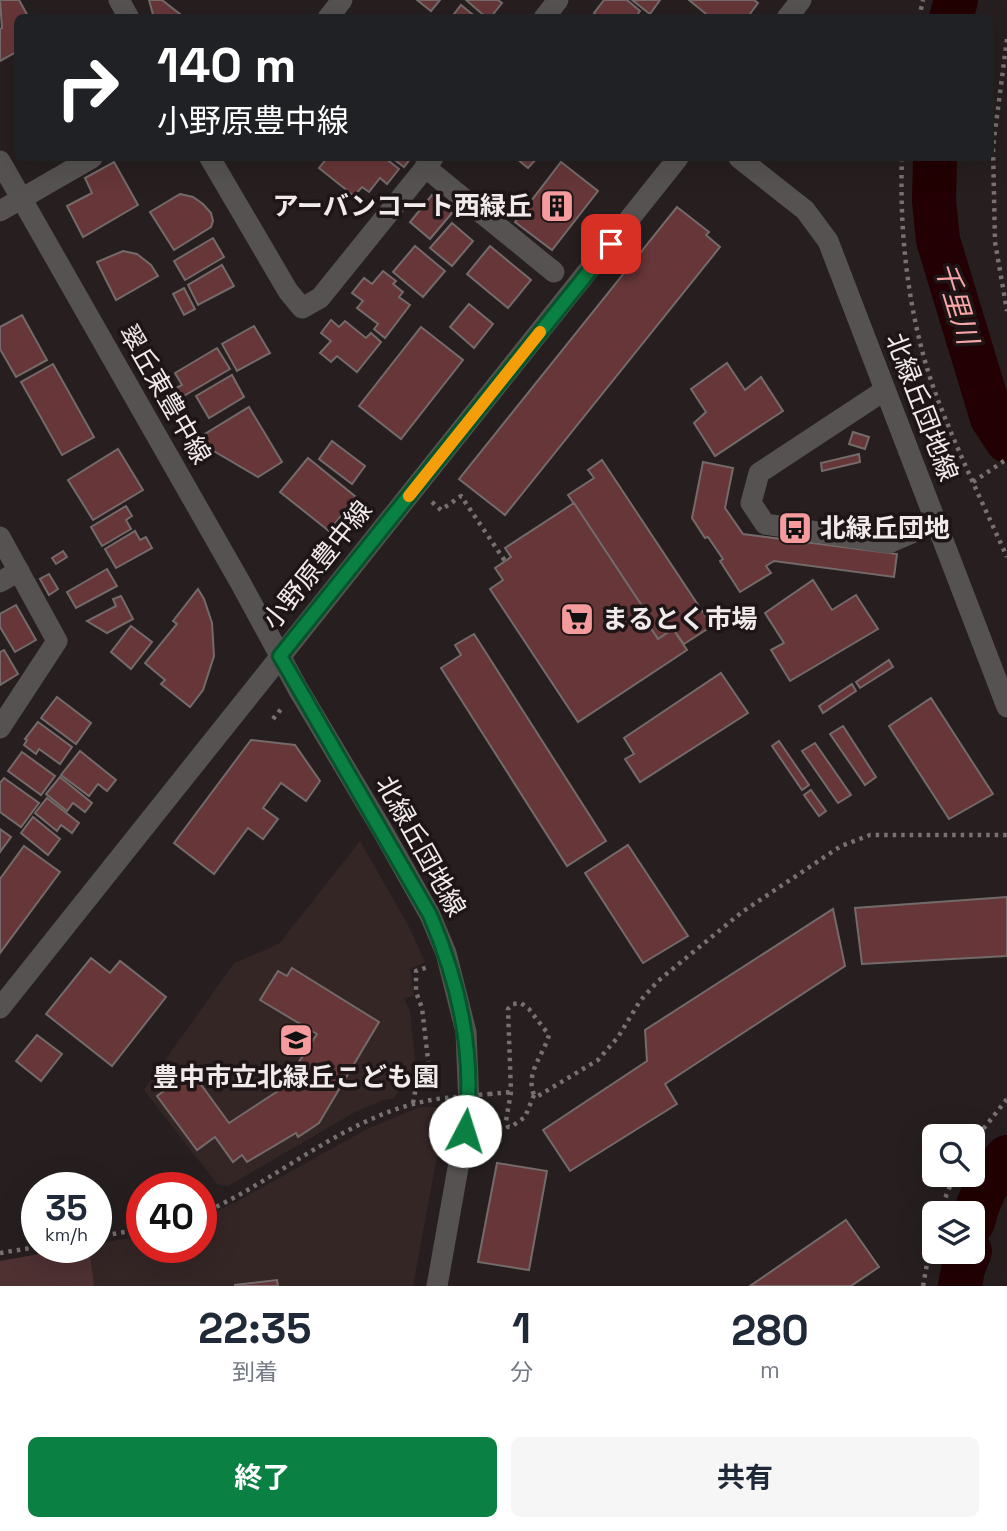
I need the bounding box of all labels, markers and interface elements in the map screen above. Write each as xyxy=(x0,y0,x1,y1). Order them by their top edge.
text: 140 m xyxy=(157,34,296,96)
icon: right xyxy=(42,42,133,133)
text: 小野原豊中線 xyxy=(157,101,349,141)
building icon: アーバンコート西緑丘 xyxy=(538,187,576,225)
place label: アーバンコート西緑丘 xyxy=(273,189,532,223)
pin xyxy=(581,214,641,274)
icon: arrive xyxy=(592,225,630,263)
water label: 千里川 xyxy=(928,258,987,351)
street label: 翠丘東豊中線 xyxy=(111,318,219,470)
street label: 北緑丘団地線 xyxy=(878,328,966,486)
street label: 小野原豊中線 xyxy=(255,494,379,636)
bus stop icon: 北緑丘団地 xyxy=(776,509,814,547)
place label: 北緑丘団地 xyxy=(820,511,950,545)
supermarket icon: まるとく市場 xyxy=(558,600,596,638)
place label: まるとく市場 xyxy=(602,602,757,636)
street label: 北緑丘団地線 xyxy=(368,770,474,922)
school or university icon: 豊中市立北緑丘こども園 xyxy=(277,1021,315,1059)
place label: 豊中市立北緑丘こども園 xyxy=(153,1060,439,1094)
position arrow xyxy=(428,1094,502,1168)
map controls xyxy=(922,1124,985,1264)
button: search xyxy=(922,1124,985,1187)
speed limit sign: 40 xyxy=(126,1172,217,1263)
text: 35 xyxy=(45,1186,88,1230)
button: layers xyxy=(922,1201,985,1264)
text: km/h xyxy=(45,1223,88,1246)
text: 22:35 xyxy=(198,1302,312,1355)
text: 1 xyxy=(512,1302,531,1355)
text: 280 xyxy=(731,1304,809,1357)
text: m xyxy=(760,1355,780,1385)
text: 到着 xyxy=(232,1357,278,1387)
text: 分 xyxy=(510,1357,533,1387)
button: 終了 xyxy=(28,1437,497,1517)
button: 共有 xyxy=(511,1437,979,1517)

